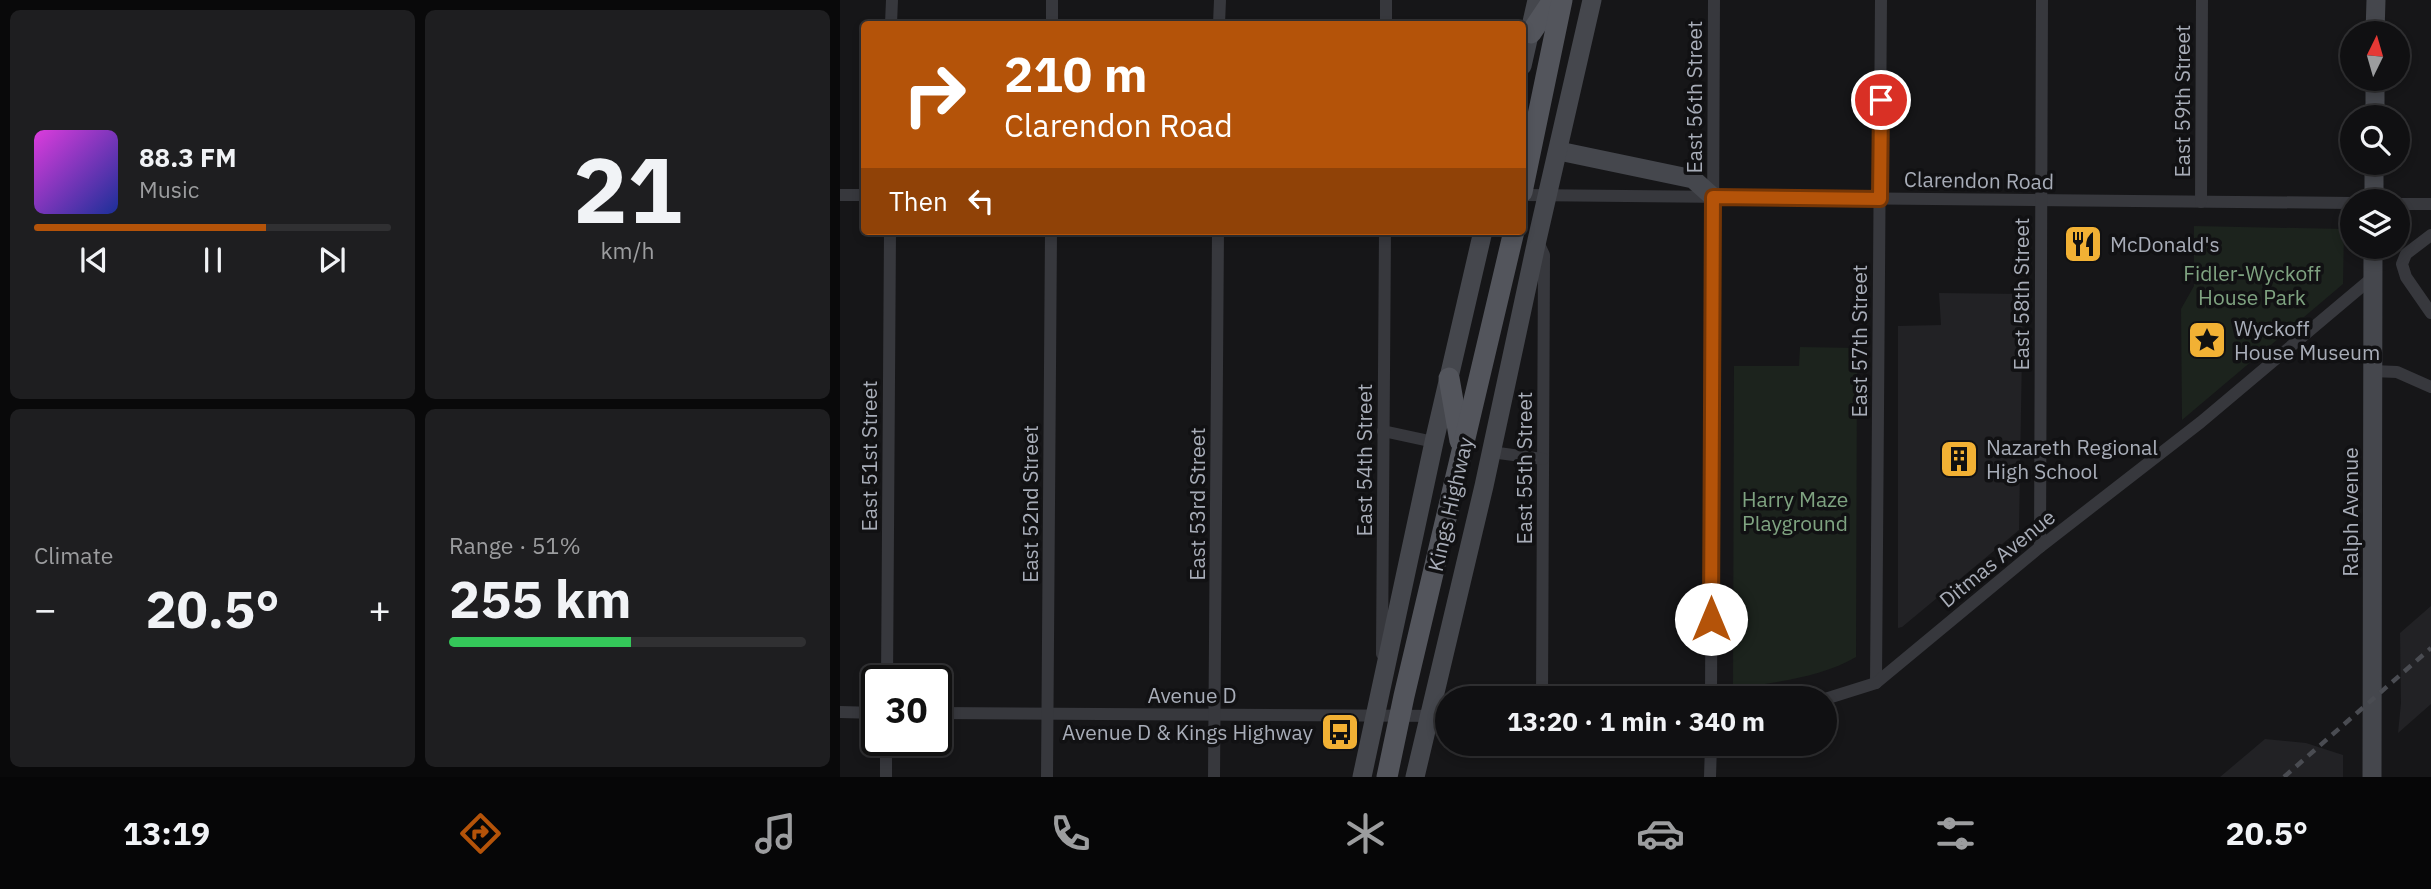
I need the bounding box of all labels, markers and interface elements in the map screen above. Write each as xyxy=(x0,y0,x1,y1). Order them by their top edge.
street label: East 56th Street xyxy=(1680,21,1708,173)
north arrow xyxy=(2340,21,2410,91)
map controls xyxy=(2340,21,2410,259)
street label: East 59th Street xyxy=(2168,25,2196,177)
text: 210 m xyxy=(1004,42,1148,105)
icon: right xyxy=(889,49,980,140)
pin xyxy=(1851,70,1911,130)
icon: arrive xyxy=(1862,81,1900,119)
text: Clarendon Road xyxy=(1004,104,1233,146)
button: search xyxy=(2340,105,2410,175)
text: 21 xyxy=(573,130,682,248)
text: 88.3 FM xyxy=(139,140,237,174)
street label: Clarendon Road xyxy=(1904,165,2054,195)
text: Music xyxy=(139,174,199,204)
icon: left xyxy=(962,182,1000,220)
text: Then xyxy=(889,184,948,218)
button: layers xyxy=(2340,189,2410,259)
street label: East 58th Street xyxy=(2007,218,2035,370)
restaurant icon: McDonald's xyxy=(2062,223,2104,265)
place label: McDonald's xyxy=(2110,230,2220,258)
text: km/h xyxy=(600,235,655,265)
icon: previous xyxy=(75,241,113,279)
icon: pause xyxy=(194,241,232,279)
icon: next xyxy=(313,241,351,279)
park label: Fidler-Wyckoff House Park xyxy=(2183,259,2321,311)
street label: East 57th Street xyxy=(1845,265,1873,417)
place label: Wyckoff House Museum xyxy=(2234,314,2380,366)
place icon: Wyckoff House Museum xyxy=(2186,319,2228,361)
street label: East 51st Street xyxy=(855,380,883,532)
street label: East 54th Street xyxy=(1350,384,1378,536)
street label: East 55th Street xyxy=(1510,392,1538,544)
street label: East 52nd Street xyxy=(1016,425,1044,583)
street label: East 53rd Street xyxy=(1183,427,1211,581)
street label: Kings Highway xyxy=(1421,433,1479,574)
place label: Nazareth Regional High School xyxy=(1986,433,2158,485)
building icon: Nazareth Regional High School xyxy=(1938,438,1980,480)
street label: Ralph Avenue xyxy=(2336,447,2364,577)
park label: Harry Maze Playground xyxy=(1742,485,1848,537)
street label: Ditmas Avenue xyxy=(1933,503,2061,613)
text: Range · 51% xyxy=(449,530,581,560)
text: Climate xyxy=(34,540,113,570)
text: 255 km xyxy=(449,565,631,632)
text: 20.5° xyxy=(145,575,280,642)
position arrow xyxy=(1674,582,1748,656)
text: − xyxy=(34,584,57,633)
text: + xyxy=(368,584,391,633)
speed limit sign: 30 xyxy=(861,665,952,756)
street label: Avenue D xyxy=(1147,681,1237,709)
text: 13:20 · 1 min · 340 m xyxy=(1507,704,1765,738)
bus stop icon: Avenue D & Kings Highway xyxy=(1319,711,1361,753)
place label: Avenue D & Kings Highway xyxy=(1062,718,1314,746)
icon: directions xyxy=(456,809,505,858)
icon: music xyxy=(751,809,800,858)
icon: phone xyxy=(1046,809,1095,858)
icon: climate xyxy=(1341,809,1390,858)
icon: car xyxy=(1636,809,1685,858)
icon: filters xyxy=(1931,809,1980,858)
text: 13:19 xyxy=(123,812,210,854)
text: 20.5° xyxy=(2225,812,2308,854)

